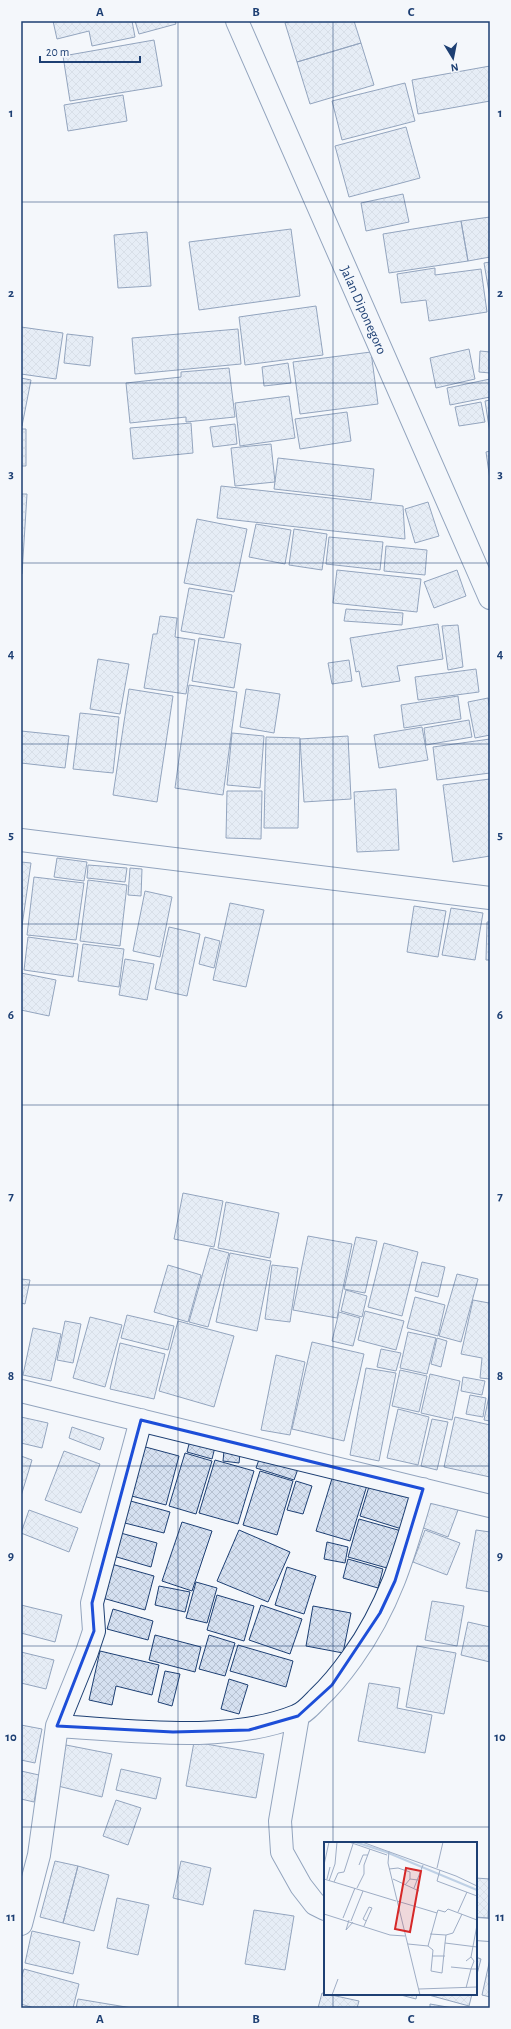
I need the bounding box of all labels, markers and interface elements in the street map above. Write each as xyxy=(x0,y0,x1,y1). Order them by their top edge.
text: A xyxy=(96,6,104,19)
text: B xyxy=(252,6,260,19)
text: C xyxy=(408,6,415,19)
scale bar xyxy=(40,38,140,64)
north arrow xyxy=(433,38,473,78)
text: 20 m xyxy=(46,46,69,58)
text: N xyxy=(450,61,459,73)
text: 1 xyxy=(9,107,13,120)
text: 1 xyxy=(498,107,502,120)
street label: Jalan Diponegoro xyxy=(337,264,389,357)
text: 2 xyxy=(8,287,14,300)
text: 2 xyxy=(497,287,503,300)
text: 3 xyxy=(8,468,14,481)
text: 3 xyxy=(497,468,503,481)
text: 4 xyxy=(8,648,15,661)
text: 4 xyxy=(497,648,504,661)
text: 5 xyxy=(8,829,14,842)
text: 5 xyxy=(497,829,503,842)
text: 6 xyxy=(8,1009,14,1022)
text: 6 xyxy=(497,1009,503,1022)
text: 7 xyxy=(8,1190,14,1203)
text: 7 xyxy=(497,1190,503,1203)
text: 8 xyxy=(8,1370,14,1383)
text: 8 xyxy=(497,1370,503,1383)
text: 9 xyxy=(8,1550,14,1563)
text: 9 xyxy=(497,1550,503,1563)
text: 10 xyxy=(5,1731,17,1744)
text: 10 xyxy=(494,1731,506,1744)
inset map xyxy=(324,1842,477,1995)
text: 11 xyxy=(6,1911,16,1924)
text: 11 xyxy=(495,1911,505,1924)
text: A xyxy=(96,2013,104,2026)
text: B xyxy=(252,2013,260,2026)
text: C xyxy=(408,2013,415,2026)

